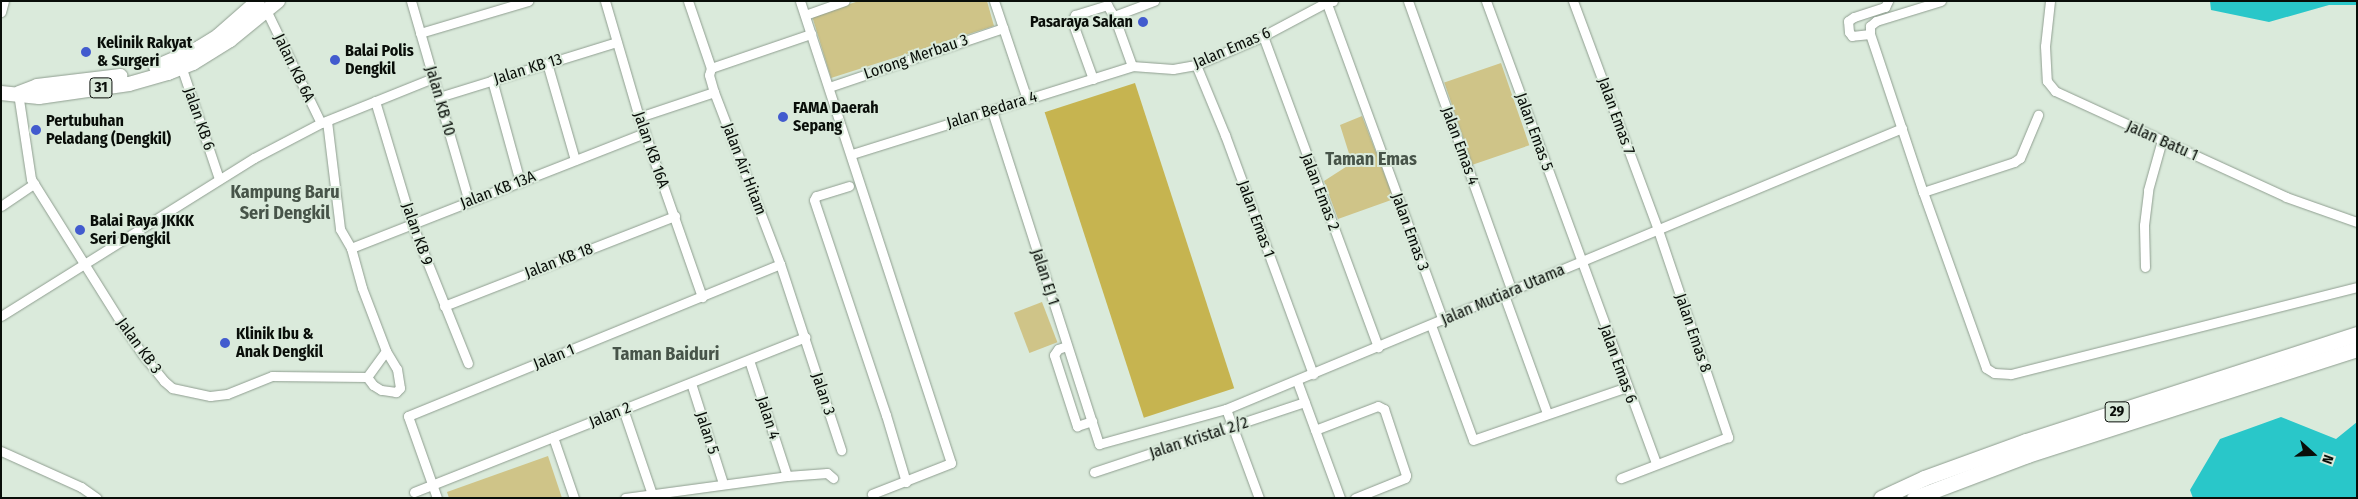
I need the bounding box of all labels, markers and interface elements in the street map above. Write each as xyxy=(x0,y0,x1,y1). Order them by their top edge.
place label: Pasaraya Sakan xyxy=(1030,12,1133,32)
marker: Pasaraya Sakan xyxy=(1137,16,1149,28)
street label: Jalan Emas 6 xyxy=(1190,23,1274,73)
street label: Lorong Merbau 3 xyxy=(861,30,971,84)
street label: Jalan KB 6A xyxy=(269,31,319,105)
place label: Kelinik Rakyat & Surgeri xyxy=(97,33,192,71)
place label: Balai Polis Dengkil xyxy=(345,41,414,79)
marker: Kelinik Rakyat & Surgeri xyxy=(79,45,93,59)
street label: Jalan KB 13 xyxy=(491,49,565,89)
marker: Balai Polis Dengkil xyxy=(329,54,341,66)
street label: Jalan KB 10 xyxy=(421,64,459,138)
street label: Jalan Emas 7 xyxy=(1593,75,1639,157)
road number: 31 xyxy=(88,76,114,100)
street label: Jalan KB 6 xyxy=(179,85,219,153)
street label: Jalan Bedara 4 xyxy=(944,87,1040,133)
street label: Jalan Emas 5 xyxy=(1511,90,1557,174)
place label: FAMA Daerah Sepang xyxy=(793,98,879,136)
street label: Jalan Emas 4 xyxy=(1437,104,1483,188)
street label: Jalan KB 16A xyxy=(629,109,673,191)
place label: Pertubuhan Peladang (Dengkil) xyxy=(46,111,171,149)
marker: FAMA Daerah Sepang xyxy=(777,111,789,123)
street label: Jalan Batu 1 xyxy=(2123,117,2201,165)
street label: Jalan Air Hitam xyxy=(718,120,770,218)
marker: Pertubuhan Peladang (Dengkil) xyxy=(30,124,42,136)
district label: Taman Emas xyxy=(1325,148,1417,170)
street label: Jalan Emas 2 xyxy=(1296,151,1344,233)
street label: Jalan KB 13A xyxy=(458,167,538,213)
street label: Jalan Emas 1 xyxy=(1233,178,1279,260)
district label: Kampung Baru Seri Dengkil xyxy=(230,182,340,224)
street label: Jalan Emas 3 xyxy=(1387,190,1433,274)
street label: Jalan KB 9 xyxy=(397,200,437,268)
place label: Balai Raya JKKK Seri Dengkil xyxy=(90,211,194,249)
marker: Balai Raya JKKK Seri Dengkil xyxy=(74,224,86,236)
street label: Jalan KB 18 xyxy=(522,239,596,283)
street label: Jalan EJ 1 xyxy=(1027,246,1063,308)
street label: Jalan Mutiara Utama xyxy=(1438,260,1568,330)
street label: Jalan Emas 8 xyxy=(1671,291,1715,375)
street label: Jalan KB 3 xyxy=(112,314,166,378)
street label: Jalan Emas 6 xyxy=(1595,322,1641,406)
place label: Klinik Ibu & Anak Dengkil xyxy=(236,324,323,362)
marker: Klinik Ibu & Anak Dengkil xyxy=(218,336,232,350)
street label: Jalan 1 xyxy=(531,340,577,374)
district label: Taman Baiduri xyxy=(613,343,719,365)
street label: Jalan 3 xyxy=(807,370,839,418)
street label: Jalan 4 xyxy=(752,394,784,442)
street label: Jalan 2 xyxy=(586,398,634,432)
road number: 29 xyxy=(2104,400,2130,424)
street label: Jalan 5 xyxy=(691,409,723,457)
street label: Jalan Kristal 2/2 xyxy=(1147,413,1251,463)
north arrow xyxy=(2288,429,2338,479)
text: N xyxy=(2318,452,2337,466)

